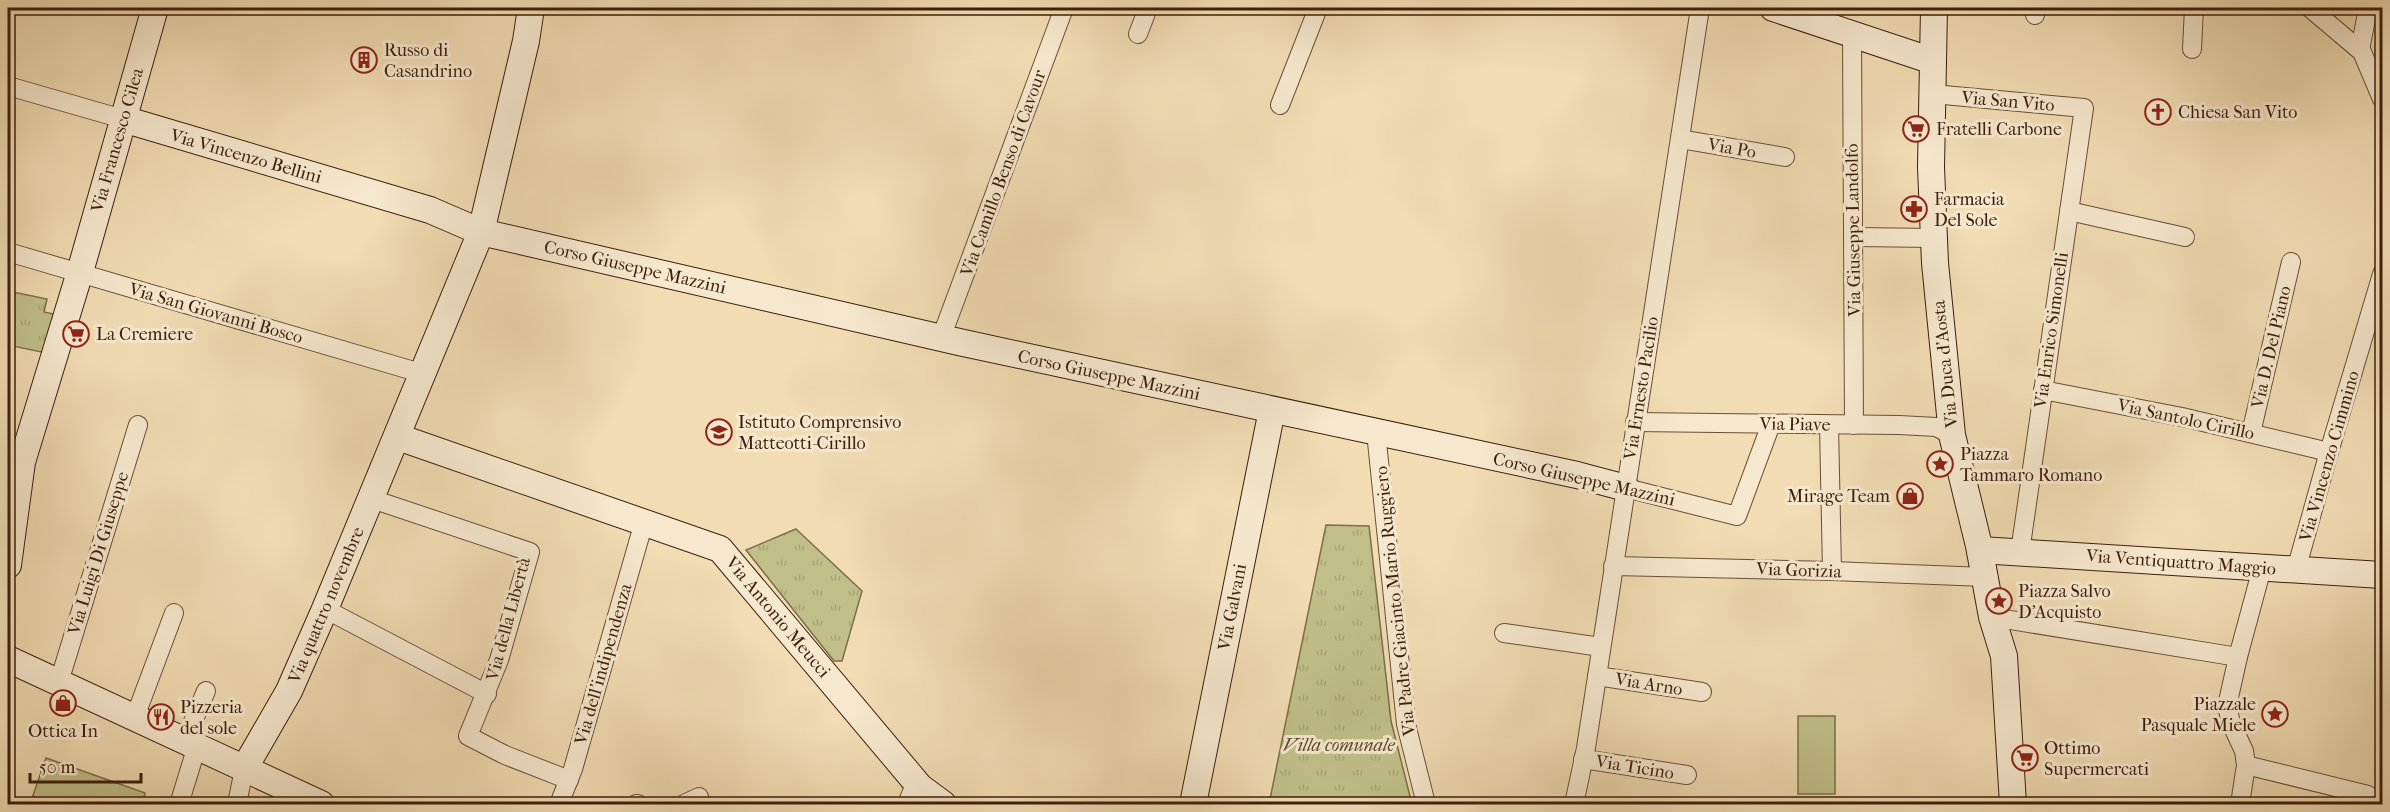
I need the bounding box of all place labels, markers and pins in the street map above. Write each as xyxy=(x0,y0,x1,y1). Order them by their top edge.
place label: Russo di Casandrino xyxy=(384,40,472,82)
building icon: Russo di Casandrino xyxy=(349,45,379,75)
church icon: Chiesa San Vito xyxy=(2143,97,2173,127)
place label: Chiesa San Vito xyxy=(2178,102,2298,123)
supermarket icon: Fratelli Carbone xyxy=(1901,114,1931,144)
place label: Fratelli Carbone xyxy=(1936,119,2062,140)
place label: Farmacia Del Sole xyxy=(1934,189,2005,231)
pharmacy icon: Farmacia Del Sole xyxy=(1899,194,1929,224)
supermarket icon: La Cremiere xyxy=(61,319,91,349)
place label: La Cremiere xyxy=(96,324,193,345)
place label: Istituto Comprensivo Matteotti-Cirillo xyxy=(738,412,901,454)
school or university icon: Istituto Comprensivo Matteotti-Cirillo xyxy=(704,417,734,447)
place label: Piazza Tammaro Romano xyxy=(1960,444,2102,486)
place icon: Piazza Tammaro Romano xyxy=(1925,449,1955,479)
shop icon: Mirage Team xyxy=(1895,481,1925,511)
place label: Mirage Team xyxy=(1787,486,1890,507)
place label: Piazza Salvo D'Acquisto xyxy=(2018,581,2111,623)
place icon: Piazza Salvo D'Acquisto xyxy=(1984,586,2014,616)
shop icon: Ottica In xyxy=(48,688,78,718)
place label: Piazzale Pasquale Miele xyxy=(2141,694,2256,736)
place label: Pizzeria del sole xyxy=(180,697,243,739)
place icon: Piazzale Pasquale Miele xyxy=(2260,699,2290,729)
restaurant icon: Pizzeria del sole xyxy=(146,702,176,732)
place label: Ottica In xyxy=(28,721,98,742)
place label: Ottimo Supermercati xyxy=(2044,738,2150,780)
supermarket icon: Ottimo Supermercati xyxy=(2010,743,2040,773)

